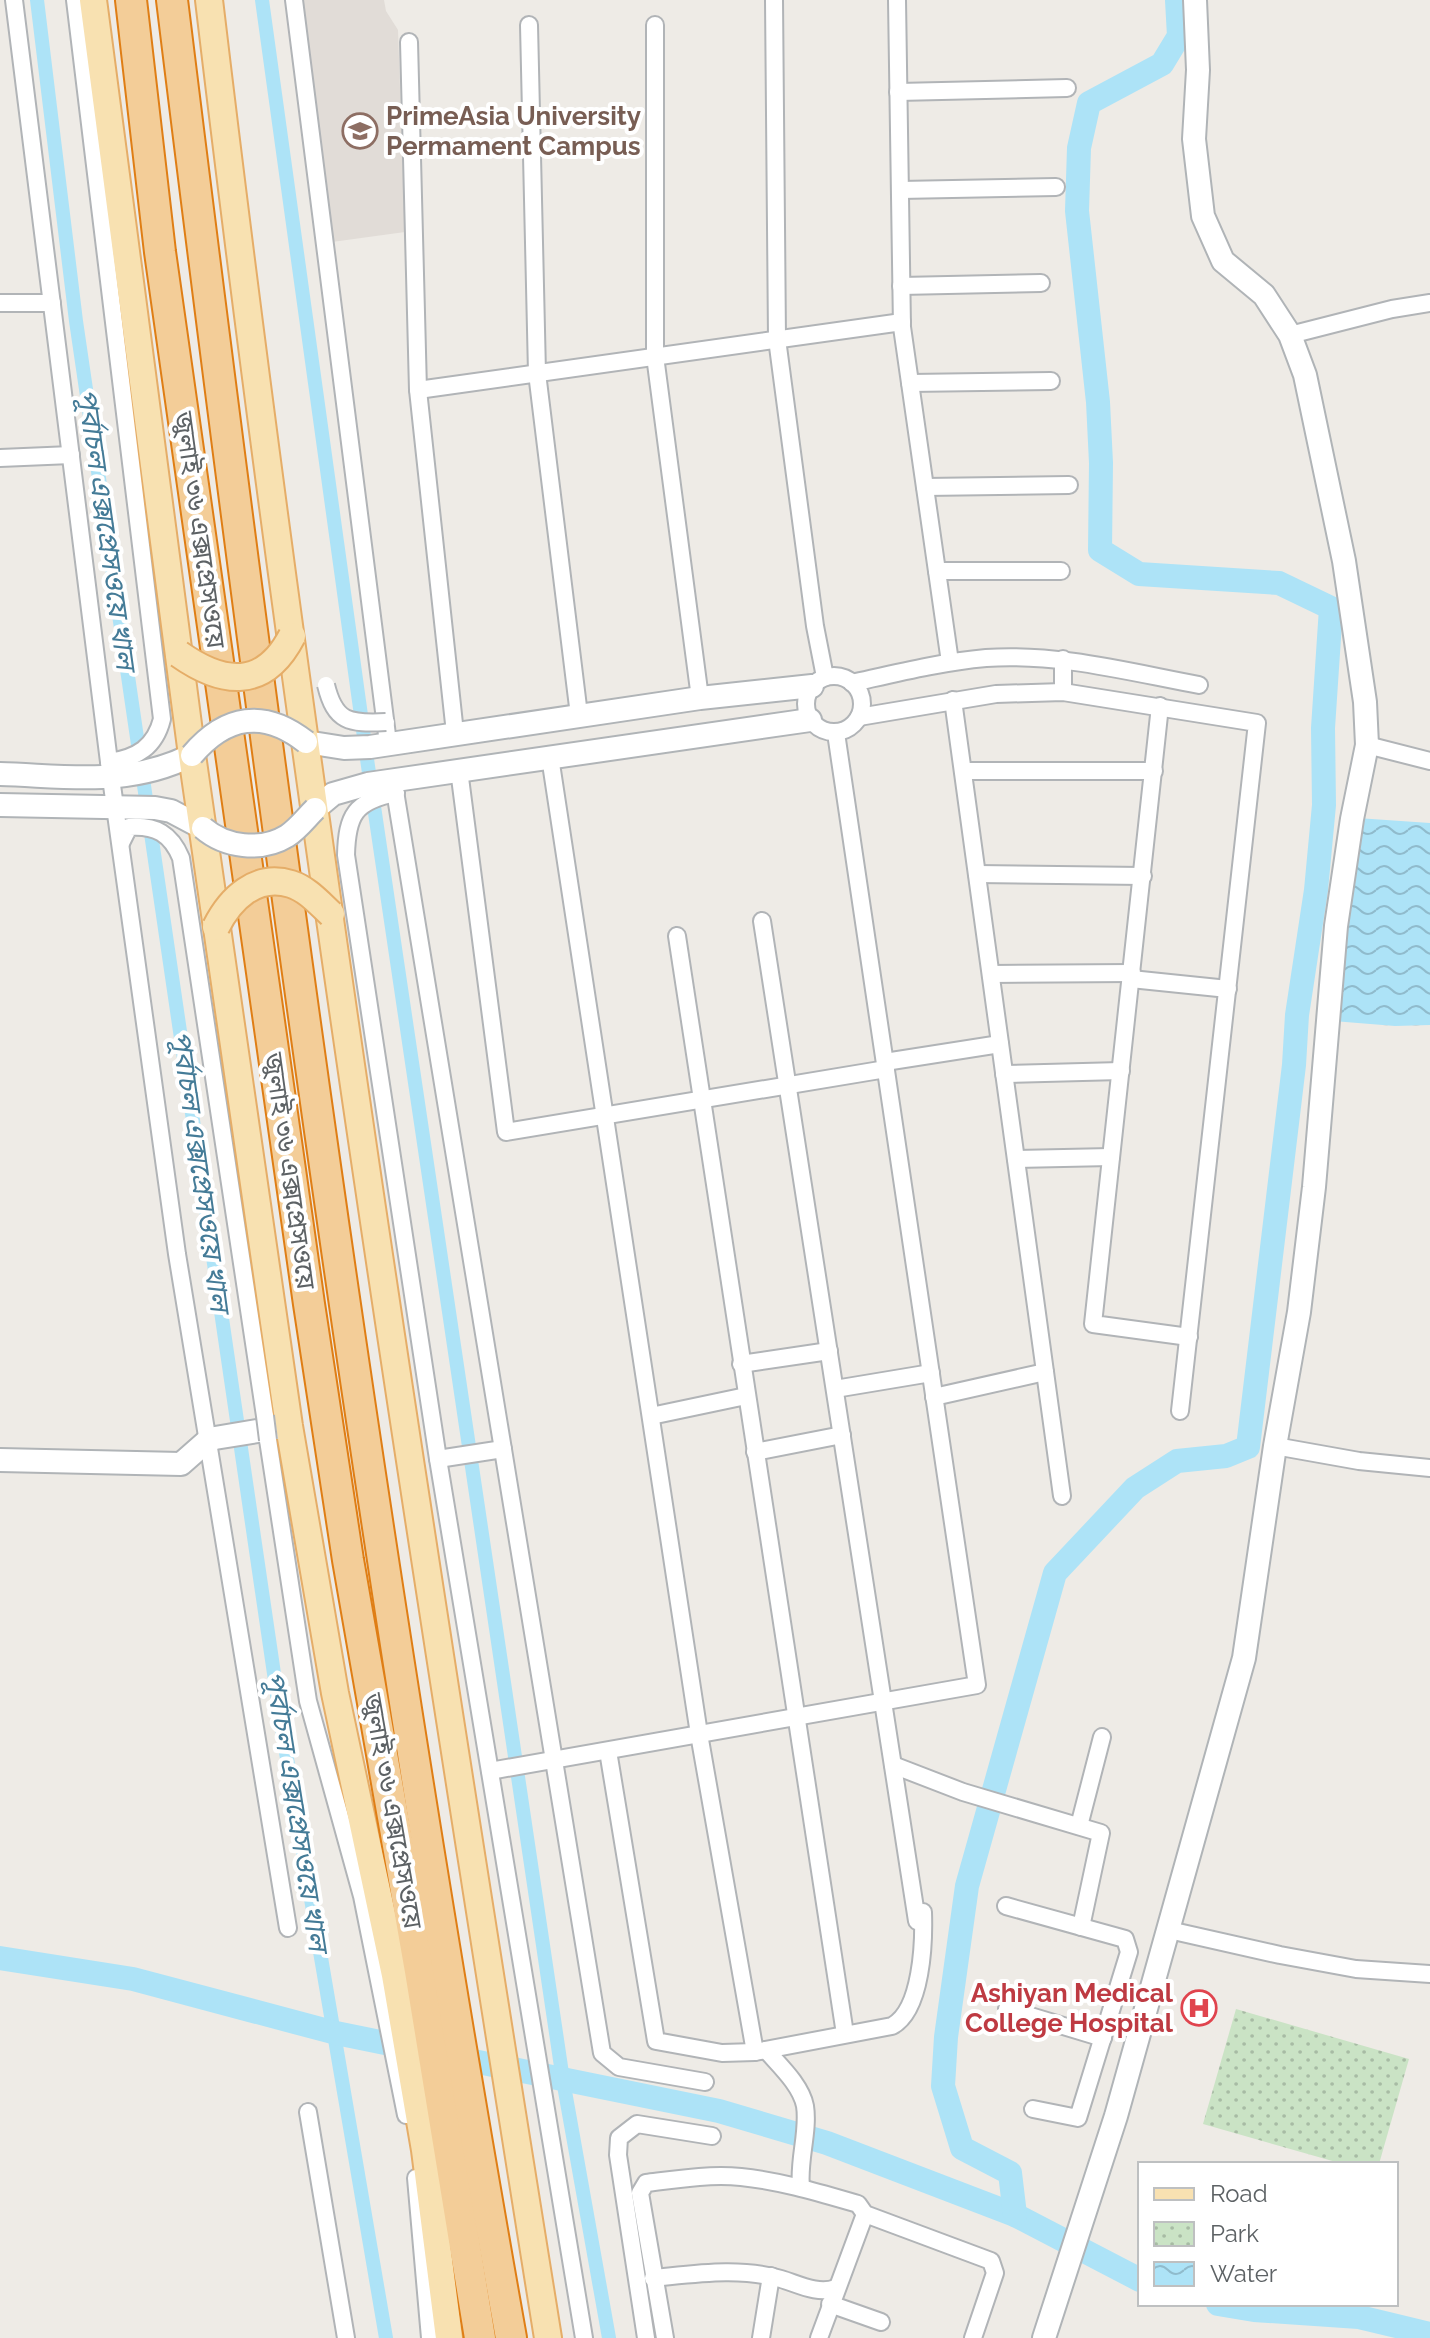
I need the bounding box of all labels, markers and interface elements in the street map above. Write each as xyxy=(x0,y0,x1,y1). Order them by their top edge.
place label: PrimeAsia University Permament Campus xyxy=(386,101,641,161)
school or university icon: PrimeAsia University Permament Campus xyxy=(341,112,379,150)
water label: পূর্বাচল এক্সপ্রেসওয়ে খাল xyxy=(70,387,143,677)
street label: জুলাই ৩৬ এক্সপ্রেসওয়ে xyxy=(168,409,232,651)
water label: পূর্বাচল এক্সপ্রেসওয়ে খাল xyxy=(164,1029,237,1319)
street label: জুলাই ৩৬ এক্সপ্রেসওয়ে xyxy=(258,1050,322,1292)
water label: পূর্বাচল এক্সপ্রেসওয়ে খাল xyxy=(258,1669,336,1959)
street label: জুলাই ৩৬ এক্সপ্রেসওয়ে xyxy=(357,1690,429,1932)
place label: Ashiyan Medical College Hospital xyxy=(965,1978,1174,2038)
hospital icon: Ashiyan Medical College Hospital xyxy=(1180,1989,1218,2027)
legend xyxy=(1138,2162,1398,2306)
text: Road xyxy=(1210,2179,1268,2208)
text: Park xyxy=(1210,2219,1259,2248)
text: Water xyxy=(1210,2259,1278,2288)

